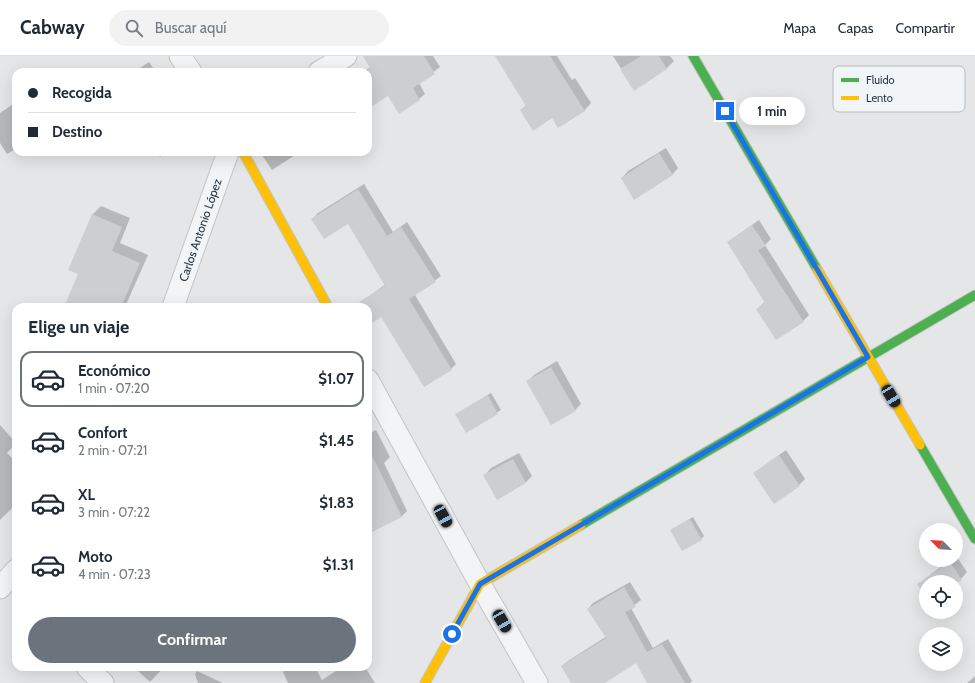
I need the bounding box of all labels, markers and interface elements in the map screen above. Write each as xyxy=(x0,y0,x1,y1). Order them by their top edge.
search box xyxy=(109,10,389,46)
text: Cabway xyxy=(20,16,85,39)
icon: search xyxy=(123,17,145,39)
text: Buscar aquí xyxy=(155,19,226,37)
text: Mapa xyxy=(783,19,816,37)
text: Capas xyxy=(838,19,874,37)
text: Compartir xyxy=(896,19,955,37)
legend xyxy=(833,66,965,112)
text: Fluido xyxy=(866,73,895,87)
text: Recogida xyxy=(52,84,112,102)
text: Lento xyxy=(866,91,893,105)
callout: 1 min xyxy=(739,97,805,125)
route end xyxy=(716,102,734,120)
text: 1 min xyxy=(757,103,787,119)
text: Destino xyxy=(52,123,102,141)
street label: Carlos Antonio López xyxy=(175,176,225,284)
text: Elige un viaje xyxy=(28,316,129,338)
icon: car xyxy=(30,361,66,397)
text: Económico xyxy=(78,362,150,380)
text: $1.07 xyxy=(318,370,354,388)
text: 1 min · 07:20 xyxy=(78,380,150,396)
car xyxy=(880,383,902,409)
icon: car xyxy=(30,423,66,459)
text: Confort xyxy=(78,424,127,442)
text: $1.45 xyxy=(319,432,354,450)
text: 2 min · 07:21 xyxy=(78,442,147,458)
icon: car xyxy=(30,485,66,521)
text: XL xyxy=(78,486,95,504)
text: $1.83 xyxy=(319,494,354,512)
car xyxy=(432,503,454,529)
text: 3 min · 07:22 xyxy=(78,504,150,520)
north arrow xyxy=(919,523,963,567)
map controls xyxy=(919,523,963,671)
icon: car xyxy=(30,547,66,583)
text: Moto xyxy=(78,548,112,566)
text: $1.31 xyxy=(323,556,354,574)
text: 4 min · 07:23 xyxy=(78,566,151,582)
button: locate xyxy=(919,575,963,619)
car xyxy=(491,608,513,634)
button: Confirmar xyxy=(28,617,356,663)
route start xyxy=(443,625,461,643)
button: layers xyxy=(919,627,963,671)

